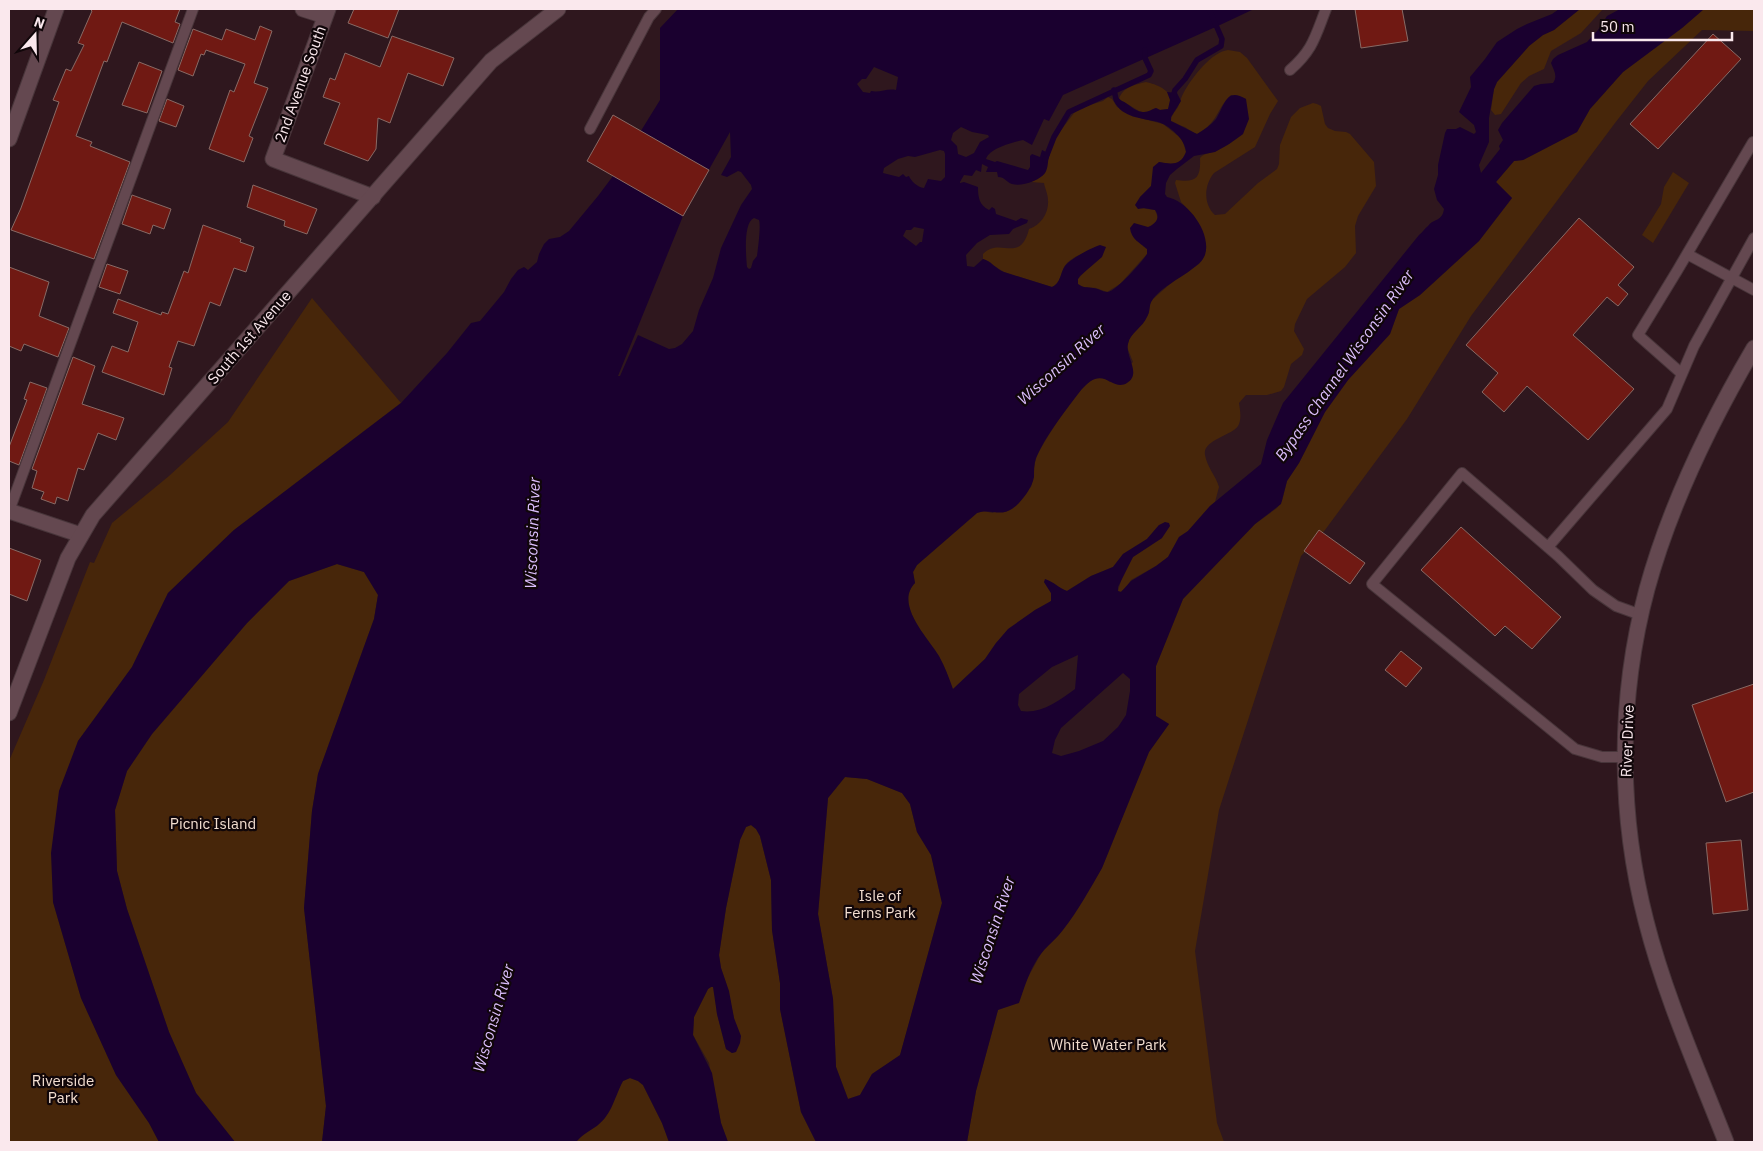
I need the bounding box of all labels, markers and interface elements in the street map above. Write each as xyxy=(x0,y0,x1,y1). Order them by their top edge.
north arrow xyxy=(10,10,60,60)
scale bar xyxy=(1593,10,1732,42)
text: N xyxy=(32,13,47,33)
text: 50 m xyxy=(1600,17,1635,36)
street label: 2nd Avenue South xyxy=(270,23,330,145)
water label: Bypass Channel Wisconsin River xyxy=(1270,265,1418,464)
street label: South 1st Avenue xyxy=(203,286,295,388)
water label: Wisconsin River xyxy=(1013,318,1110,409)
water label: Wisconsin River xyxy=(520,476,544,589)
street label: River Drive xyxy=(1616,704,1638,778)
park label: Picnic Island xyxy=(170,814,256,833)
water label: Wisconsin River xyxy=(965,873,1019,986)
park label: Isle of Ferns Park xyxy=(844,886,916,922)
water label: Wisconsin River xyxy=(468,961,518,1074)
park label: White Water Park xyxy=(1050,1035,1166,1054)
park label: Riverside Park xyxy=(32,1071,94,1107)

